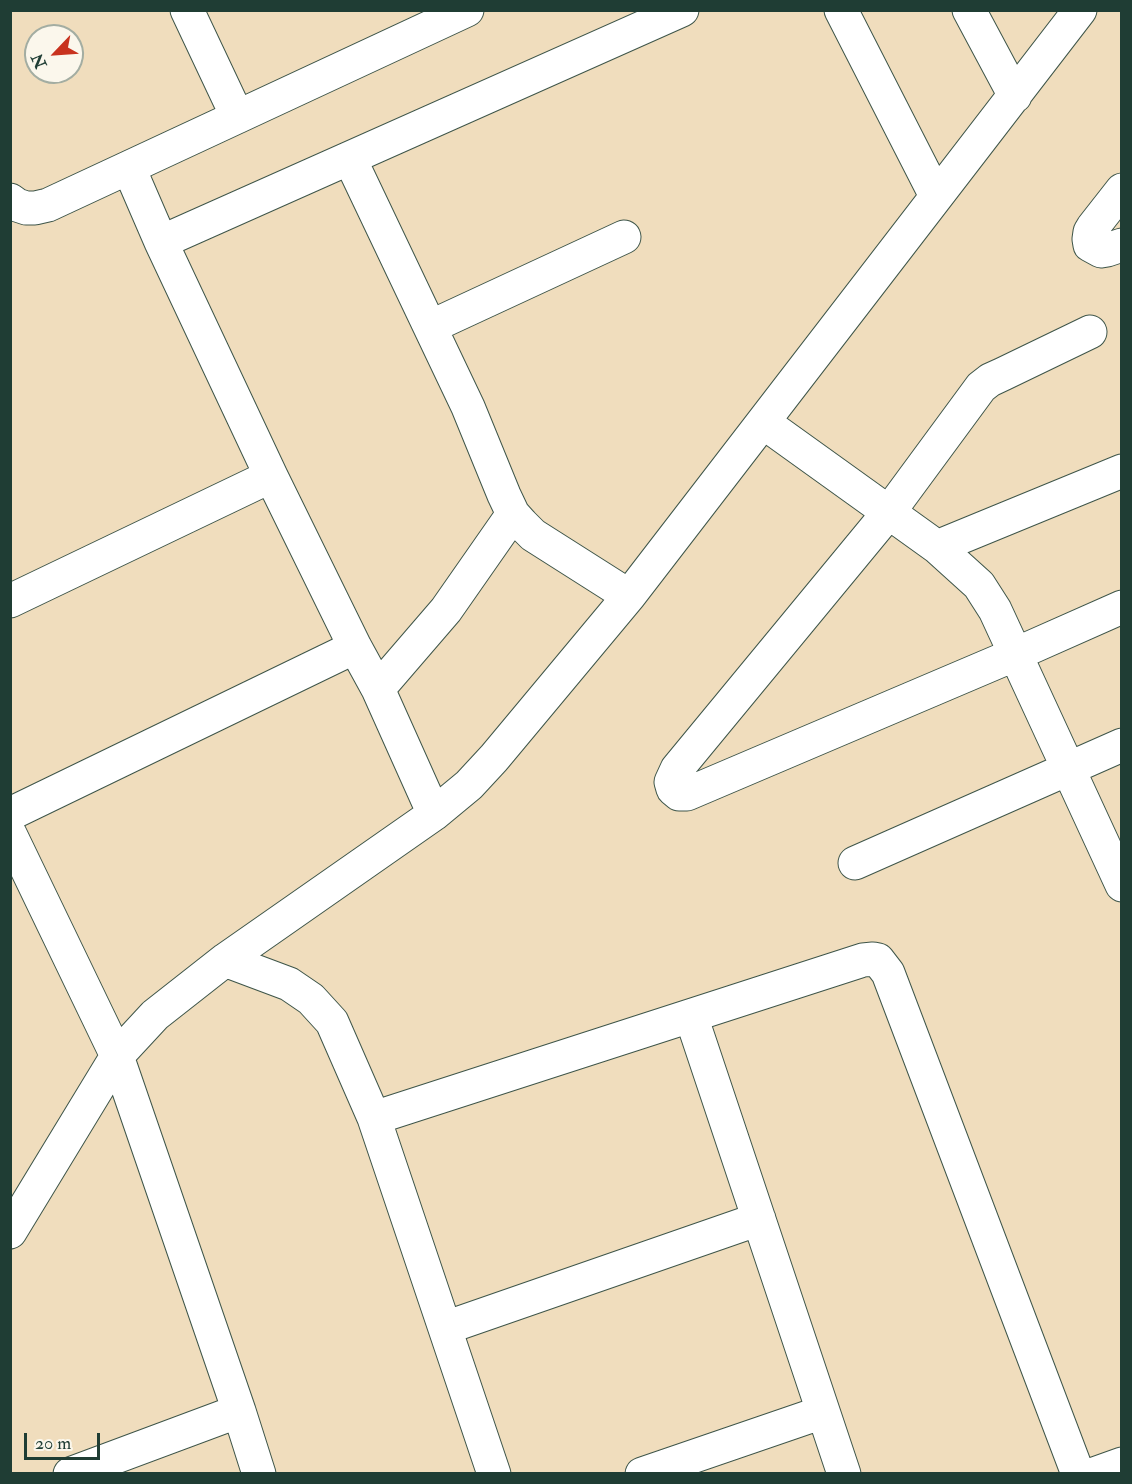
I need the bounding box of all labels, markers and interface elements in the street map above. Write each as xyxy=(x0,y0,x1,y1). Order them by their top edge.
north arrow xyxy=(24,24,84,84)
text: N xyxy=(27,50,52,71)
scale bar xyxy=(27,1421,104,1459)
text: 20 m xyxy=(35,1432,71,1455)

